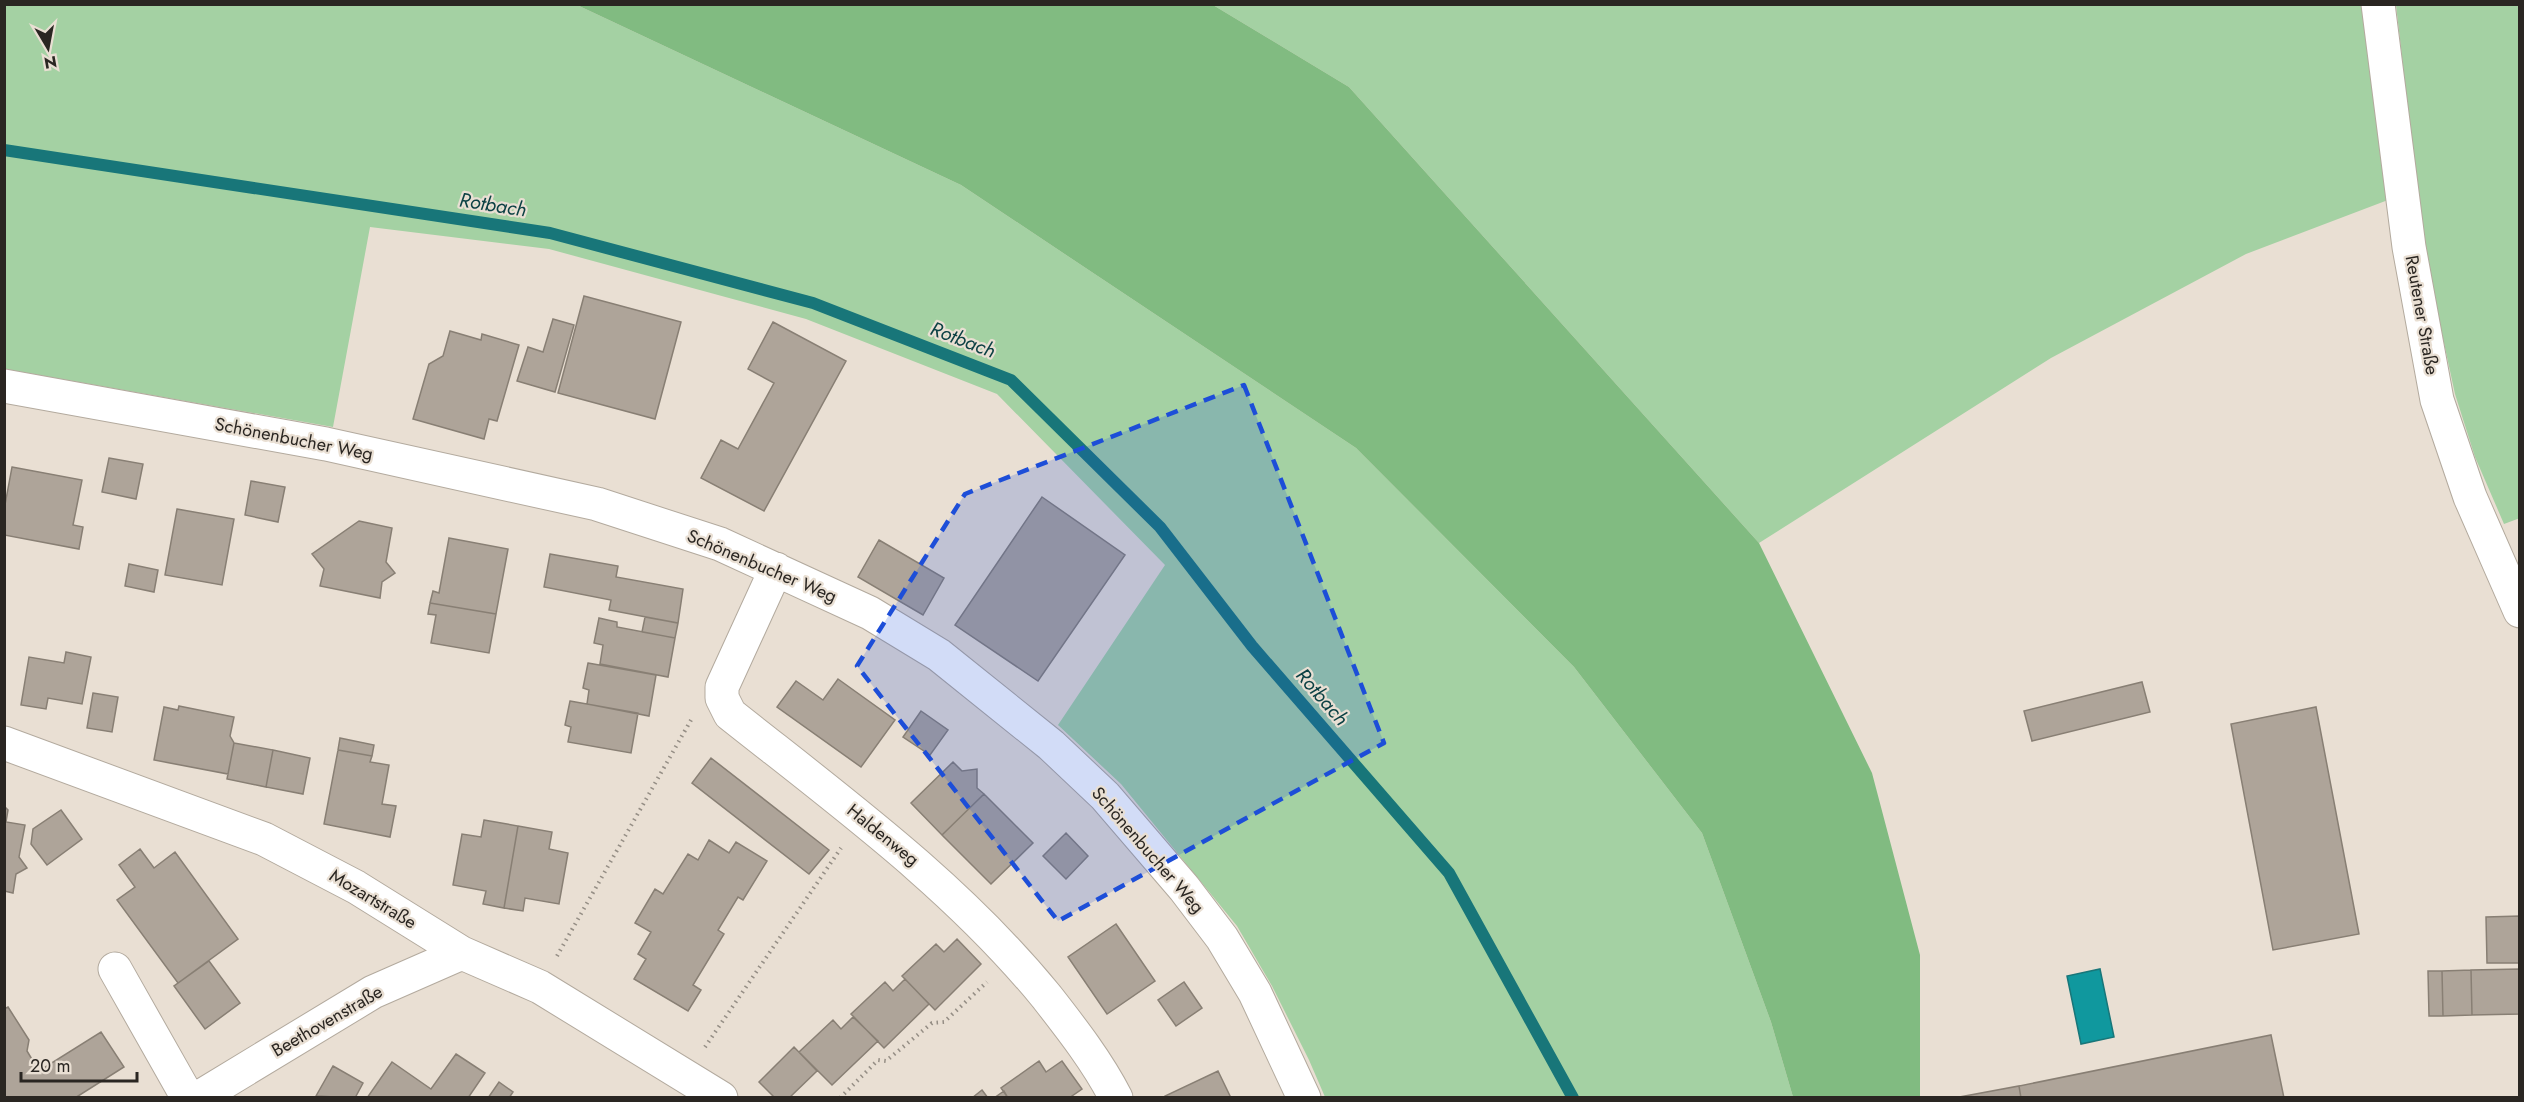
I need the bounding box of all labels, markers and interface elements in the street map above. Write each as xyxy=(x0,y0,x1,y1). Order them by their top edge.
north arrow xyxy=(18,18,78,78)
text: N xyxy=(42,50,59,75)
water label: Rotbach xyxy=(457,185,529,225)
street label: Reutener Straße xyxy=(2399,253,2445,377)
water label: Rotbach xyxy=(926,314,1000,366)
street label: Schönenbucher Weg xyxy=(213,411,375,467)
street label: Schönenbucher Weg xyxy=(683,523,841,609)
water label: Rotbach xyxy=(1289,662,1355,732)
street label: Schönenbucher Weg xyxy=(1086,781,1210,919)
street label: Haldenweg xyxy=(841,798,925,872)
street label: Mozartstraße xyxy=(325,863,421,935)
street label: Beethovenstraße xyxy=(267,979,387,1063)
scale bar xyxy=(21,1045,136,1083)
text: 20 m xyxy=(30,1053,70,1079)

